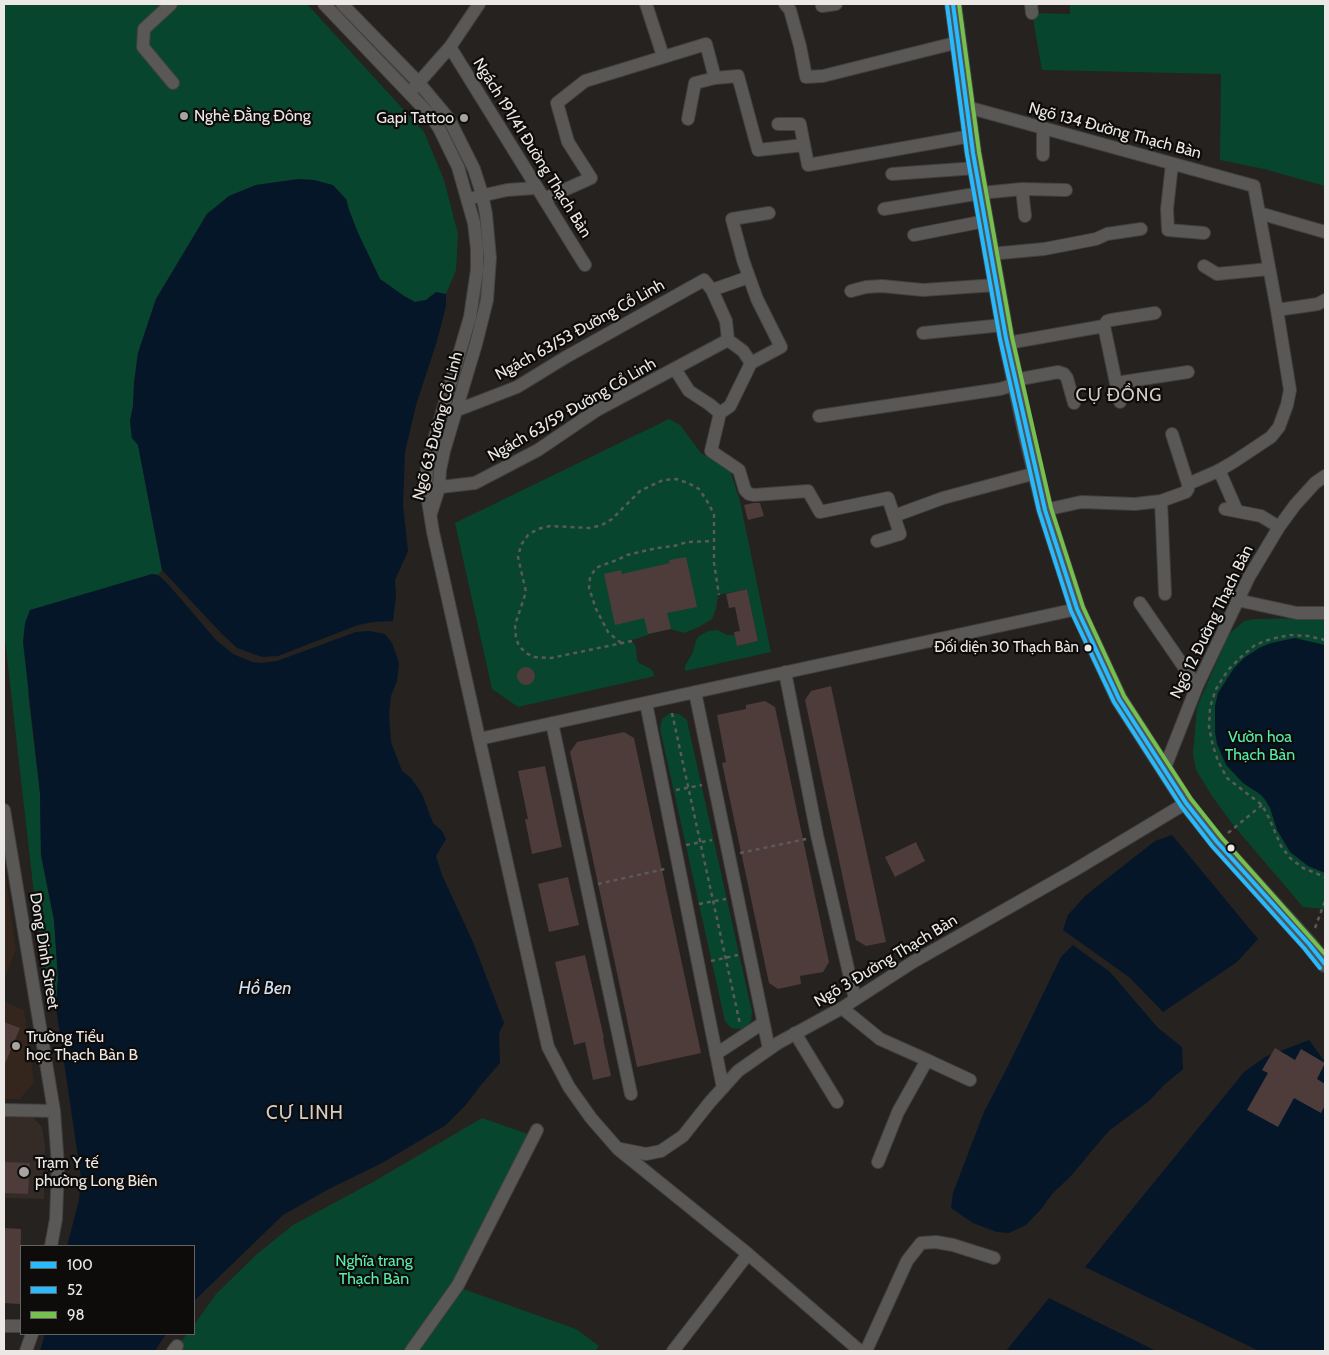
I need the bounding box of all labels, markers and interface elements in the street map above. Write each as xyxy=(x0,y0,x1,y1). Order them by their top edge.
street label: Ngách 191/41 Đường Thạch Bàn xyxy=(469,55,595,241)
street label: Ngõ 134 Đường Thạch Bàn xyxy=(1027,99,1203,163)
place label: Nghè Đằng Đông xyxy=(194,106,311,126)
place label: Gapi Tattoo xyxy=(376,108,454,128)
marker: Nghè Đằng Đông xyxy=(178,110,190,122)
marker: Gapi Tattoo xyxy=(458,112,470,124)
street label: Ngách 63/53 Đường Cổ Linh xyxy=(492,275,668,385)
street label: Ngõ 63 Đường Cổ Linh xyxy=(409,350,467,502)
street label: Ngách 63/59 Đường Cổ Linh xyxy=(485,354,659,466)
district label: CỰ ĐỒNG xyxy=(1075,385,1163,407)
street label: Ngõ 12 Đường Thạch Bàn xyxy=(1166,542,1258,702)
place label: Đối diện 30 Thạch Bàn xyxy=(934,639,1079,657)
marker: Đối diện 30 Thạch Bàn xyxy=(1083,643,1093,653)
park label: Vườn hoa Thạch Bàn xyxy=(1225,727,1295,765)
unlabelled marker xyxy=(1226,843,1236,853)
street label: Dong Dinh Street xyxy=(25,891,63,1011)
street label: Ngõ 3 Đường Thạch Bàn xyxy=(811,911,961,1011)
water label: Hồ Ben xyxy=(239,978,291,1000)
place label: Trường Tiểu học Thạch Bàn B xyxy=(26,1027,138,1065)
marker: Trường Tiểu học Thạch Bàn B xyxy=(10,1040,22,1052)
district label: CỰ LINH xyxy=(265,1102,345,1124)
place label: Trạm Y tế phường Long Biên xyxy=(35,1153,157,1191)
marker: Trạm Y tế phường Long Biên xyxy=(17,1165,31,1179)
legend xyxy=(20,1245,195,1335)
park label: Nghĩa trang Thạch Bàn xyxy=(335,1251,413,1289)
text: 100 xyxy=(67,1256,93,1274)
text: 52 xyxy=(67,1281,83,1299)
text: 98 xyxy=(67,1306,85,1324)

